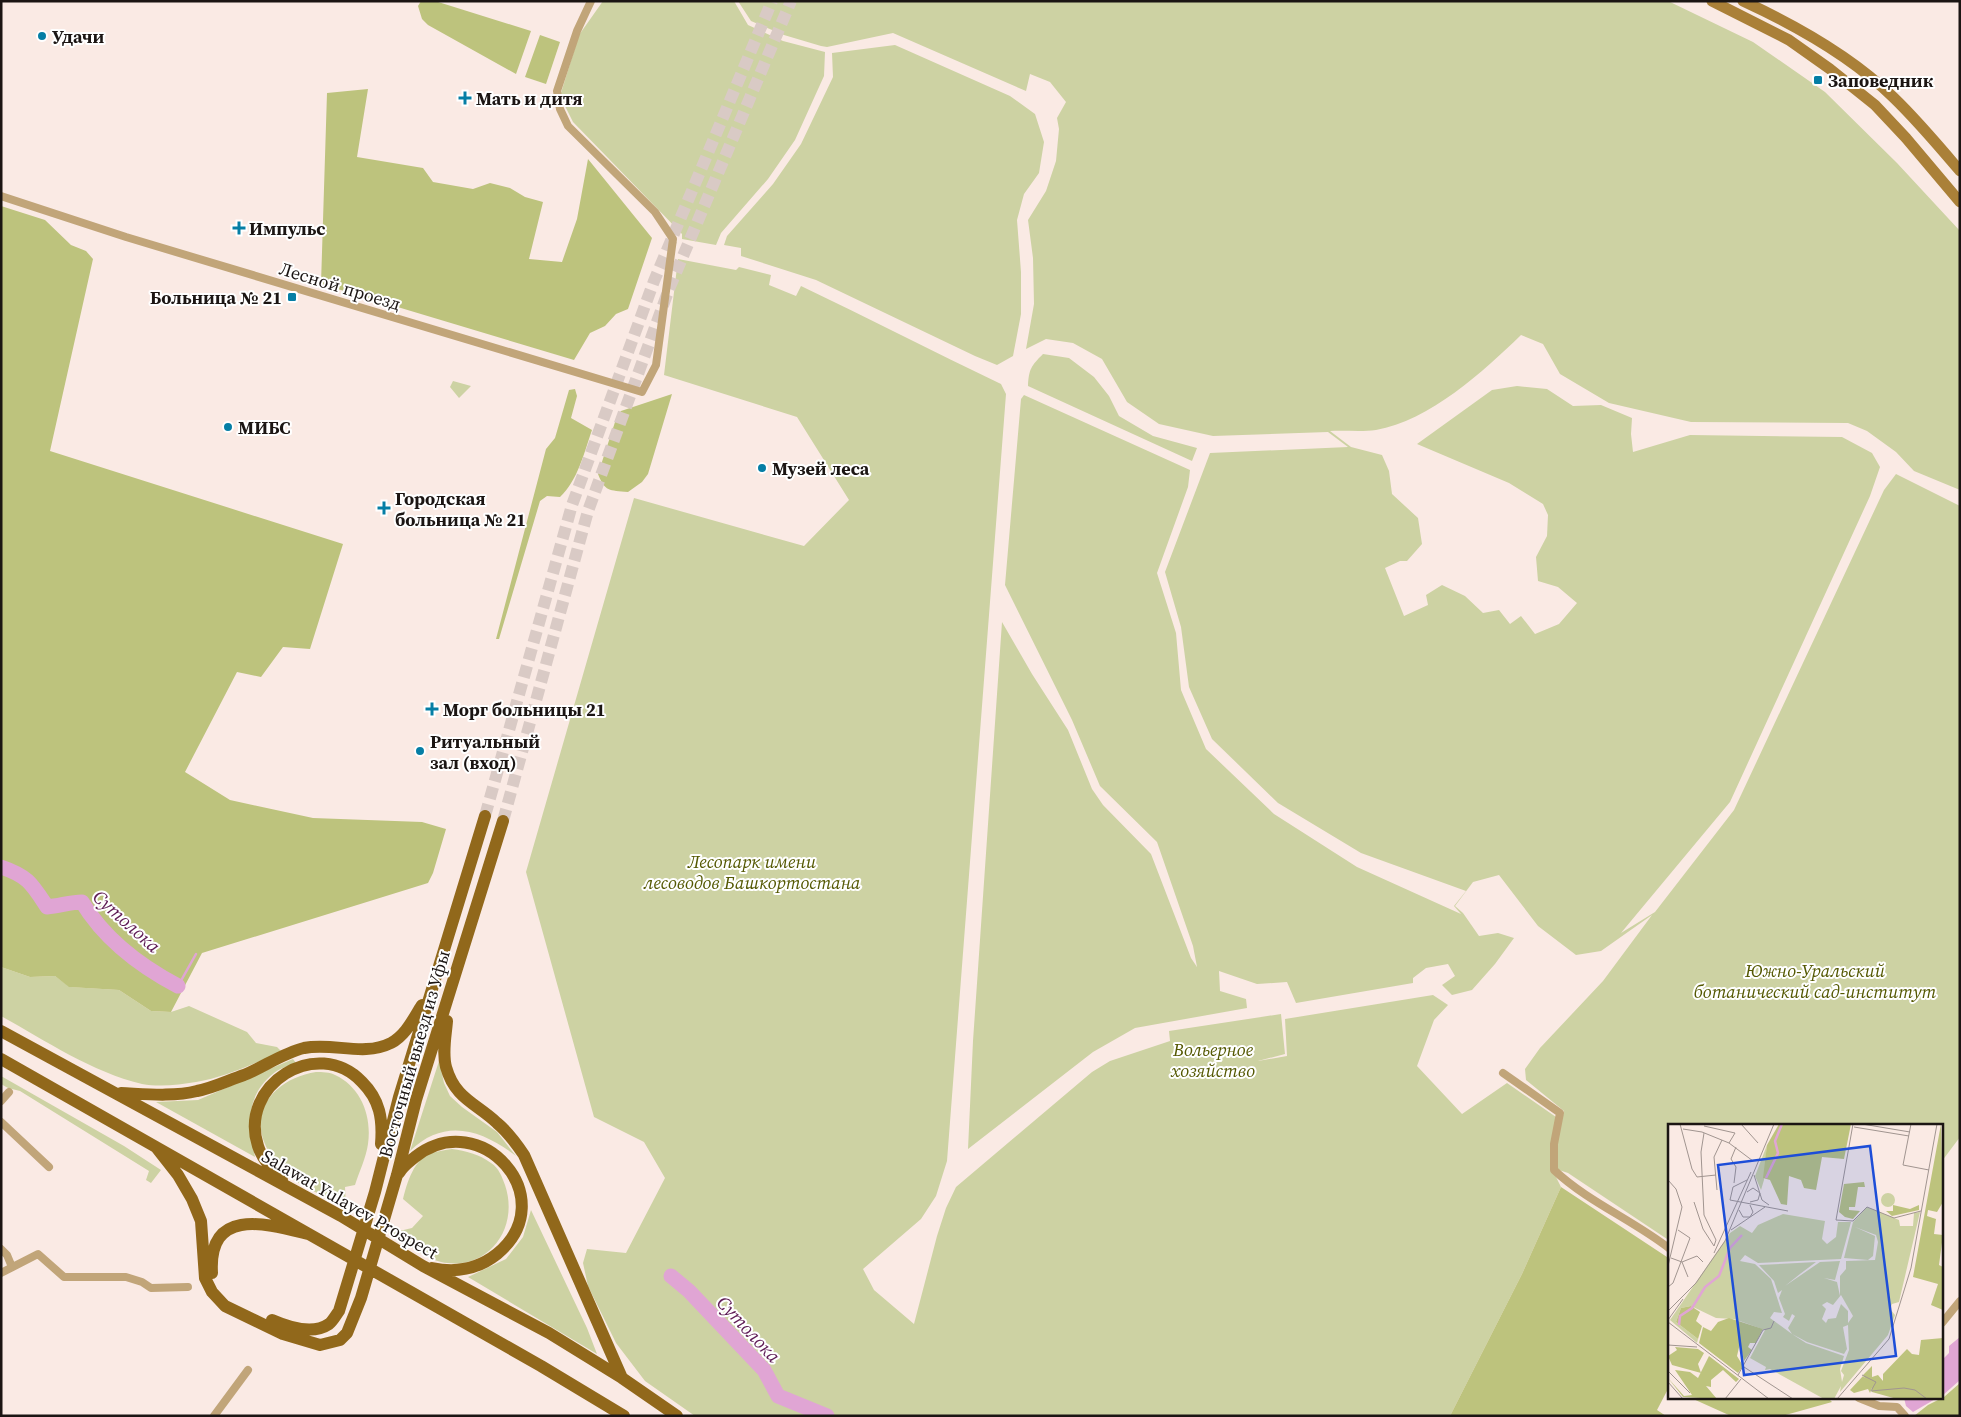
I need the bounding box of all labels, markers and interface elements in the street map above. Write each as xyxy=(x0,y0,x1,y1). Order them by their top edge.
place label: Удачи xyxy=(52,24,105,49)
marker: Удачи xyxy=(36,30,48,42)
place label: Заповедник xyxy=(1828,68,1934,93)
marker: Заповедник xyxy=(1812,74,1824,86)
place label: Мать и дитя xyxy=(476,86,583,111)
marker: Мать и дитя xyxy=(458,91,472,105)
place label: Импульс xyxy=(249,216,326,241)
marker: Импульс xyxy=(233,222,245,234)
street label: Лесной проезд xyxy=(276,256,404,316)
place label: Больница № 21 xyxy=(150,285,282,310)
marker: Больница № 21 xyxy=(286,291,298,303)
place label: МИБС xyxy=(238,415,291,440)
marker: МИБС xyxy=(222,421,234,433)
place label: Музей леса xyxy=(772,456,870,481)
marker: Музей леса xyxy=(756,462,768,474)
place label: Городская больница № 21 xyxy=(395,486,526,532)
marker: Городская больница № 21 xyxy=(377,501,391,515)
place label: Морг больницы 21 xyxy=(443,697,606,722)
marker: Морг больницы 21 xyxy=(425,702,439,716)
place label: Ритуальный зал (вход) xyxy=(430,729,540,775)
marker: Ритуальный зал (вход) xyxy=(414,745,426,757)
park label: Лесопарк имени лесоводов Башкортостана xyxy=(643,849,861,895)
water label: Сутолока xyxy=(87,884,167,958)
street label: Восточный выезд из Уфы xyxy=(372,947,456,1161)
park label: Южно-Уральский ботанический сад-институт xyxy=(1694,958,1936,1004)
park label: Вольерное хозяйство xyxy=(1170,1037,1255,1083)
inset map xyxy=(1668,1124,1944,1400)
street label: Salawat Yulayev Prospect xyxy=(257,1143,443,1265)
water label: Сутолока xyxy=(711,1290,787,1368)

